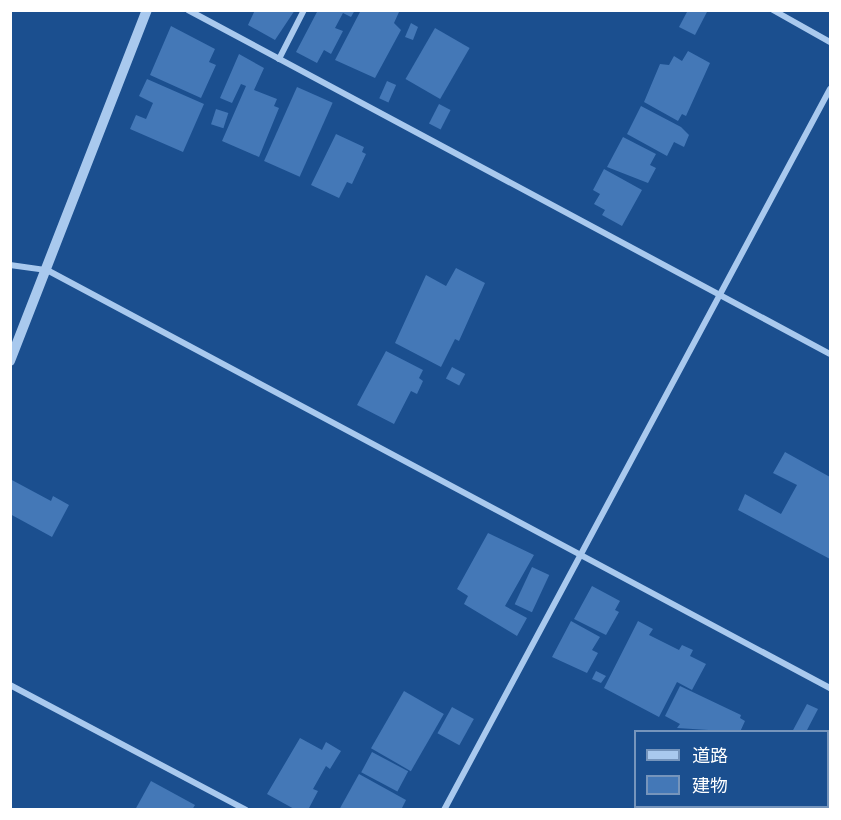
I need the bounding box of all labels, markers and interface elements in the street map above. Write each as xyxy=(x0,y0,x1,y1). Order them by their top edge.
legend xyxy=(634,730,829,808)
text: 道路 xyxy=(692,743,728,768)
text: 建物 xyxy=(692,773,728,798)

